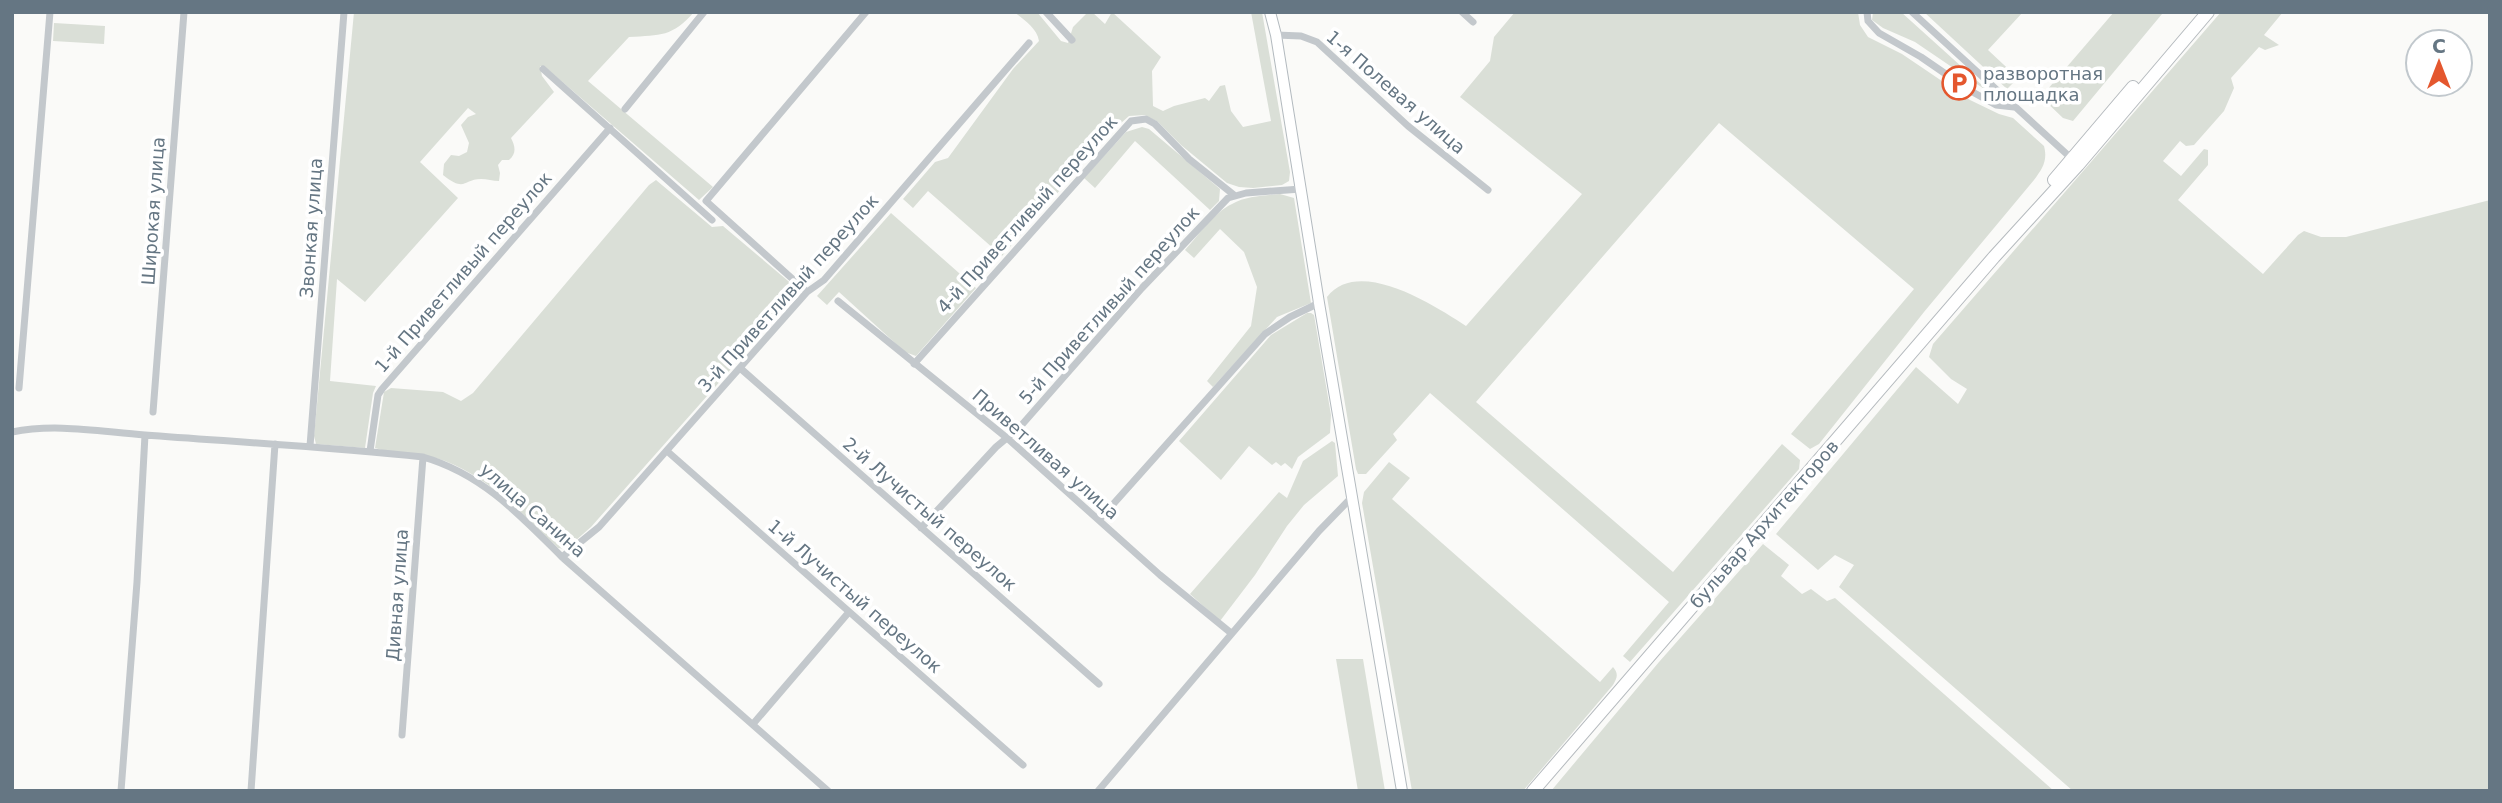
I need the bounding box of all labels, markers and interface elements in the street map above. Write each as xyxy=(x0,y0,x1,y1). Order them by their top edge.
street label: 1-я Полевая улица xyxy=(1322,26,1470,158)
north arrow xyxy=(2404,28,2474,98)
text: С xyxy=(2432,35,2446,57)
place label: разворотная площадка xyxy=(1983,63,2103,105)
parking icon: разворотная площадка xyxy=(1940,64,1978,102)
street label: 4-й Приветливый переулок xyxy=(933,111,1122,317)
street label: Широкая улица xyxy=(137,136,169,286)
street label: Звонкая улица xyxy=(296,157,326,299)
street label: 1-й Приветливый переулок xyxy=(370,167,556,377)
street label: 3-й Приветливый переулок xyxy=(694,190,883,396)
street label: 5-й Приветливый переулок xyxy=(1015,202,1204,408)
street label: Приветливая улица xyxy=(968,385,1124,523)
street label: 2-й Лучистый переулок xyxy=(839,433,1021,595)
street label: бульвар Архитекторов xyxy=(1685,436,1843,612)
street label: улица Санина xyxy=(476,459,590,561)
street label: 1-й Лучистый переулок xyxy=(764,515,946,677)
street label: Дивная улица xyxy=(382,528,412,662)

